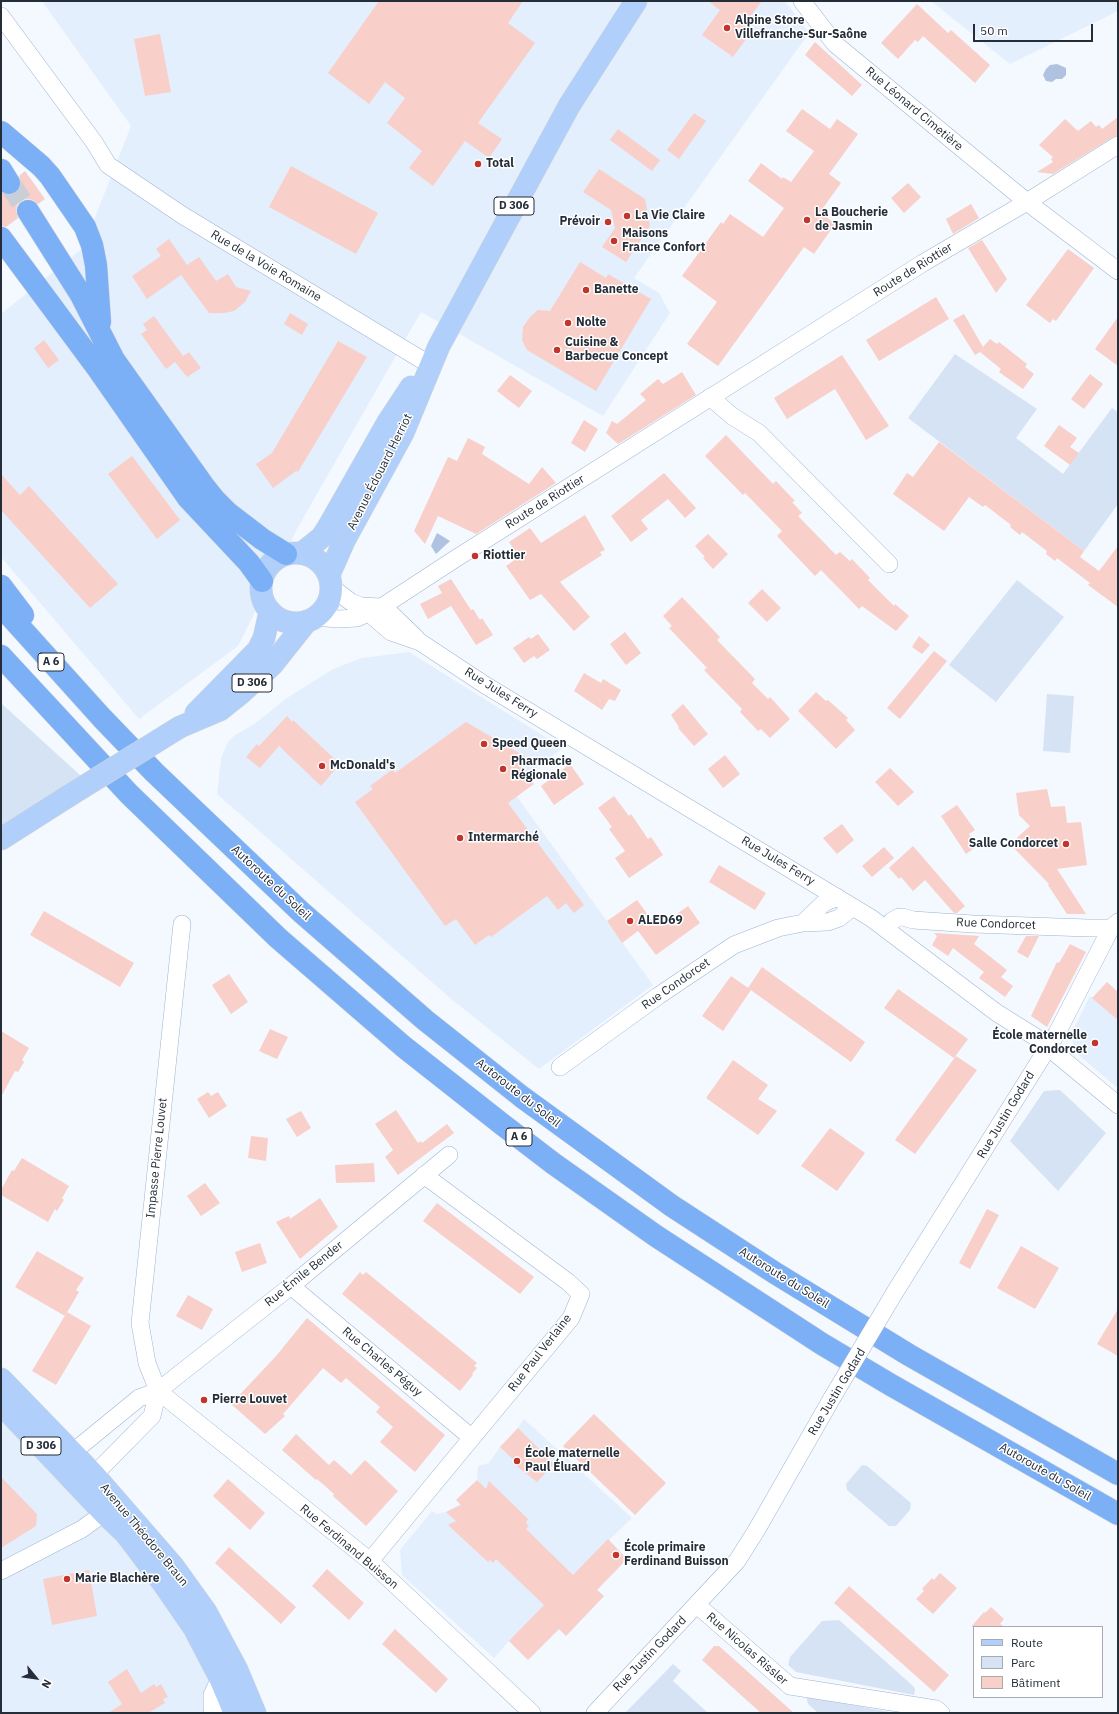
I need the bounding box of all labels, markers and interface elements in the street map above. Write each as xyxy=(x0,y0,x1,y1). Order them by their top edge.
place label: Alpine Store Villefranche-Sur-Saône xyxy=(735,14,867,42)
scale bar xyxy=(975,16,1095,42)
marker: Alpine Store Villefranche-Sur-Saône xyxy=(722,23,732,33)
text: 50 m xyxy=(980,23,1008,38)
street label: Rue Léonard Cimetière xyxy=(862,64,966,154)
place label: Total xyxy=(486,157,514,171)
marker: Total xyxy=(473,159,483,169)
road number: D 306 xyxy=(494,197,534,215)
place label: La Boucherie de Jasmin xyxy=(815,206,888,234)
place label: La Vie Claire xyxy=(635,209,705,223)
marker: La Vie Claire xyxy=(622,211,632,221)
place label: Prévoir xyxy=(559,215,600,229)
marker: La Boucherie de Jasmin xyxy=(802,215,812,225)
marker: Prévoir xyxy=(603,217,613,227)
street label: Rue de la Voie Romaine xyxy=(208,227,324,305)
place label: Maisons France Confort xyxy=(622,227,705,255)
marker: Maisons France Confort xyxy=(609,236,619,246)
street label: Route de Riottier xyxy=(871,240,955,300)
place label: Banette xyxy=(594,283,639,297)
marker: Banette xyxy=(581,285,591,295)
place label: Nolte xyxy=(576,316,606,330)
marker: Nolte xyxy=(563,318,573,328)
place label: Cuisine & Barbecue Concept xyxy=(565,336,668,364)
marker: Cuisine & Barbecue Concept xyxy=(552,345,562,355)
street label: Avenue Édouard Herriot xyxy=(344,411,416,533)
street label: Route de Riottier xyxy=(503,472,587,532)
place label: Riottier xyxy=(483,549,525,563)
marker: Riottier xyxy=(470,551,480,561)
road number: A 6 xyxy=(38,653,64,671)
street label: Rue Jules Ferry xyxy=(462,665,540,721)
road number: D 306 xyxy=(232,674,272,692)
place label: Speed Queen xyxy=(492,737,567,751)
marker: Speed Queen xyxy=(479,739,489,749)
place label: Pharmacie Régionale xyxy=(511,755,572,783)
place label: McDonald's xyxy=(330,759,395,773)
marker: McDonald's xyxy=(317,761,327,771)
marker: Pharmacie Régionale xyxy=(498,764,508,774)
place label: Intermarché xyxy=(468,831,539,845)
marker: Intermarché xyxy=(455,833,465,843)
street label: Rue Jules Ferry xyxy=(739,833,817,889)
place label: Salle Condorcet xyxy=(969,837,1058,851)
marker: Salle Condorcet xyxy=(1061,839,1071,849)
street label: Autoroute du Soleil xyxy=(228,843,314,923)
place label: ALED69 xyxy=(638,914,683,928)
street label: Rue Condorcet xyxy=(956,915,1036,933)
marker: ALED69 xyxy=(625,916,635,926)
street label: Rue Condorcet xyxy=(639,955,713,1013)
place label: École maternelle Condorcet xyxy=(992,1029,1087,1057)
marker: École maternelle Condorcet xyxy=(1090,1038,1100,1048)
street label: Autoroute du Soleil xyxy=(473,1056,563,1130)
street label: Rue Justin Godard xyxy=(974,1069,1038,1161)
street label: Impasse Pierre Louvet xyxy=(144,1097,170,1219)
road number: A 6 xyxy=(506,1128,532,1146)
street label: Rue Émile Bender xyxy=(262,1238,346,1310)
street label: Autoroute du Soleil xyxy=(736,1245,832,1311)
street label: Rue Paul Verlaine xyxy=(505,1311,575,1395)
street label: Rue Charles Péguy xyxy=(339,1324,425,1400)
street label: Rue Justin Godard xyxy=(805,1346,869,1438)
place label: Pierre Louvet xyxy=(212,1393,287,1407)
marker: Pierre Louvet xyxy=(199,1395,209,1405)
road number: D 306 xyxy=(21,1437,61,1455)
street label: Autoroute du Soleil xyxy=(997,1440,1093,1504)
place label: École maternelle Paul Éluard xyxy=(525,1447,620,1475)
marker: École maternelle Paul Éluard xyxy=(512,1456,522,1466)
street label: Avenue Théodore Braun xyxy=(97,1481,191,1589)
street label: Rue Ferdinand Buisson xyxy=(297,1502,401,1592)
place label: École primaire Ferdinand Buisson xyxy=(624,1541,729,1569)
marker: École primaire Ferdinand Buisson xyxy=(611,1550,621,1560)
place label: Marie Blachère xyxy=(75,1572,160,1586)
marker: Marie Blachère xyxy=(62,1574,72,1584)
street label: Rue Nicolas Rissler xyxy=(703,1610,791,1688)
street label: Rue Justin Godard xyxy=(610,1613,690,1695)
legend xyxy=(973,1626,1103,1698)
text: Route xyxy=(1011,1635,1043,1650)
text: Parc xyxy=(1011,1655,1035,1670)
north arrow xyxy=(16,1658,56,1698)
text: Bâtiment xyxy=(1011,1675,1061,1690)
text: N xyxy=(38,1677,55,1691)

